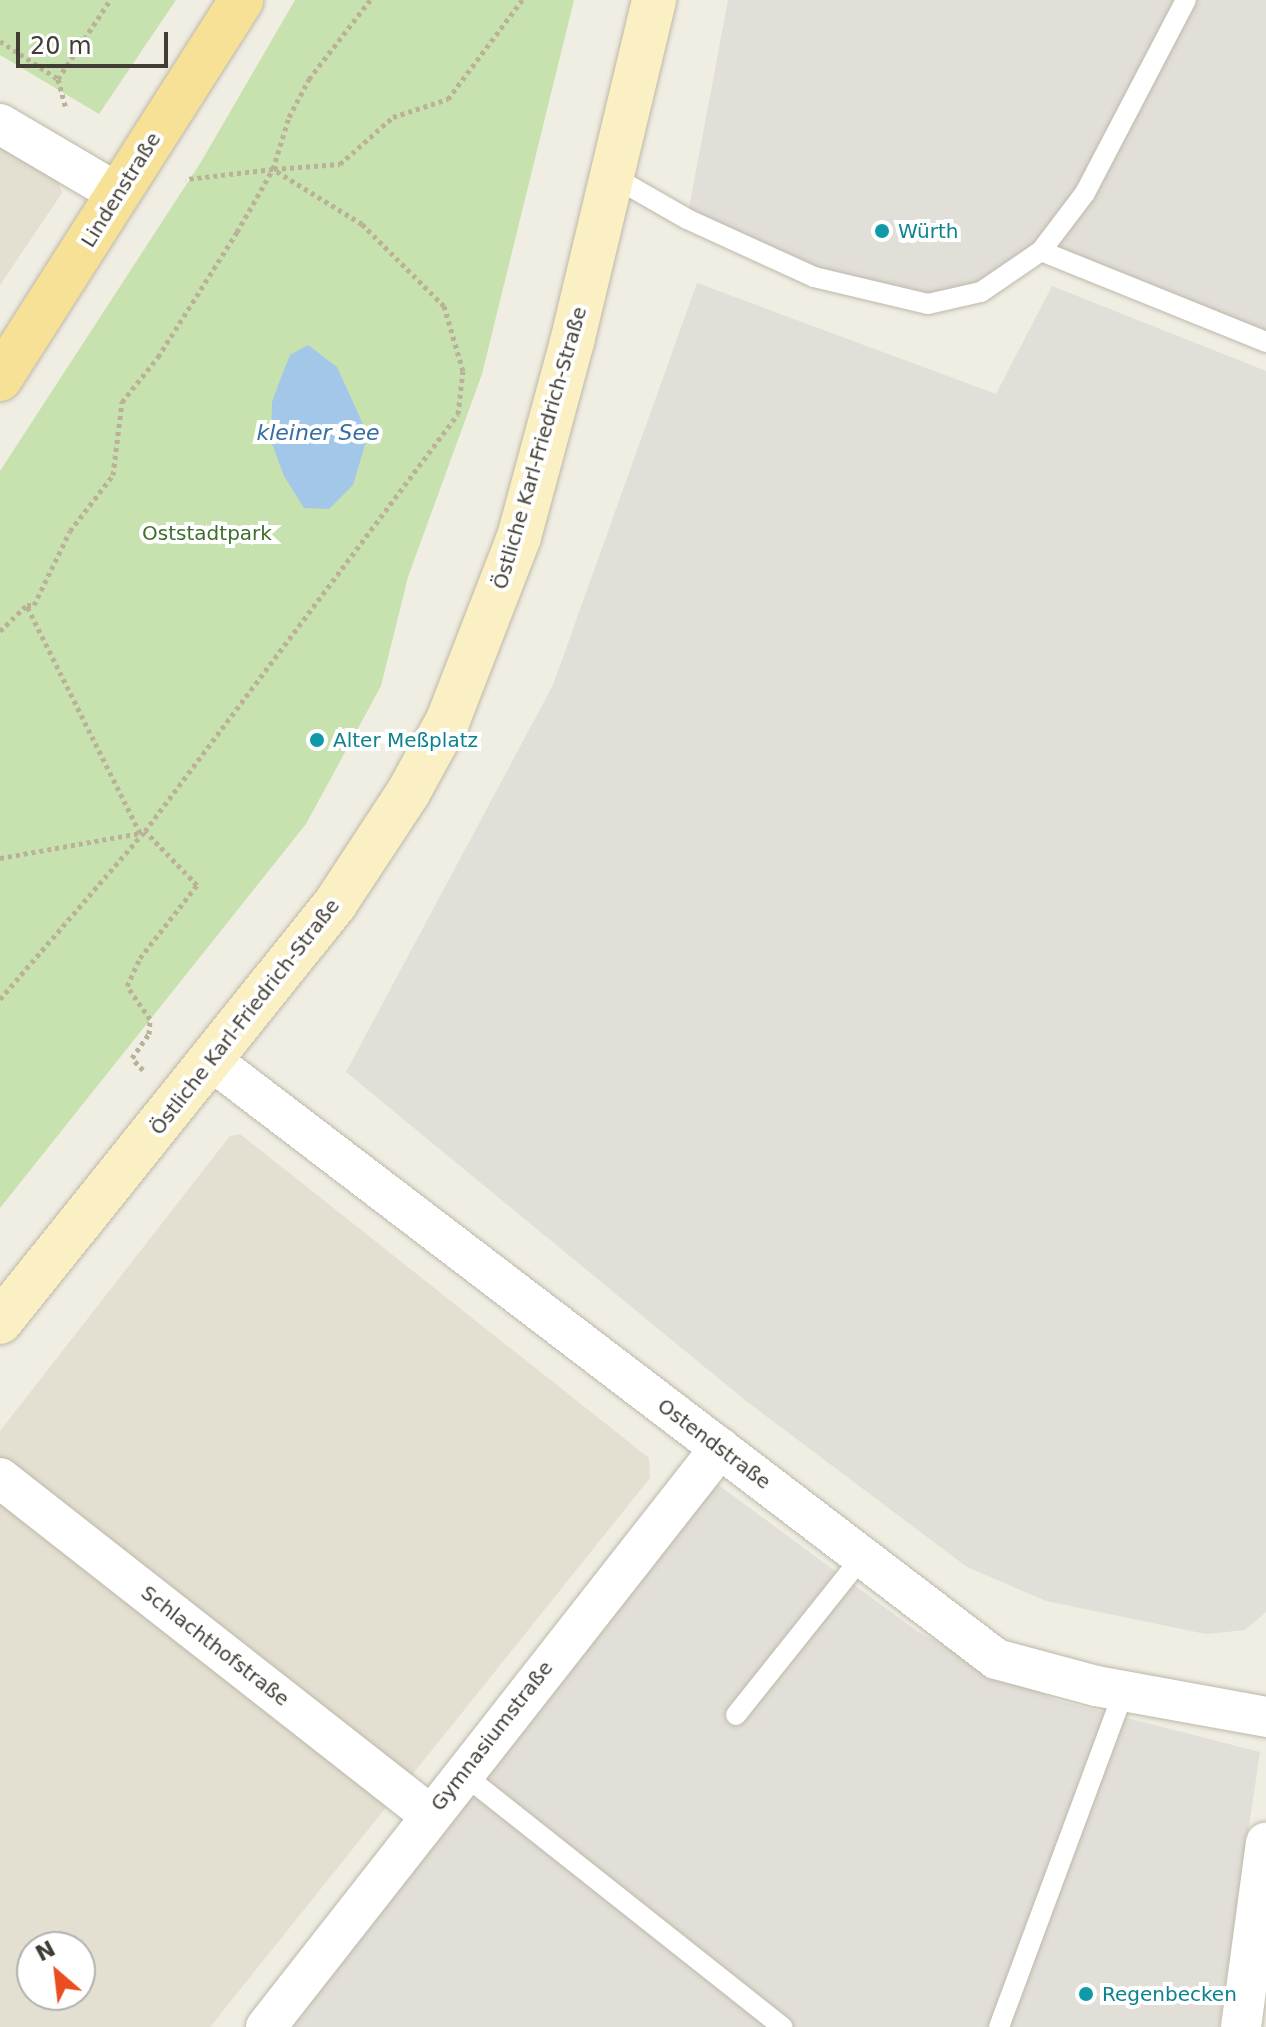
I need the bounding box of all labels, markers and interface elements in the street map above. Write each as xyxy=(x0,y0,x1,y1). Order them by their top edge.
scale bar xyxy=(20,16,172,66)
text: 20 m xyxy=(30,32,92,60)
street label: Lindenstraße xyxy=(76,128,166,252)
place label: Würth xyxy=(898,219,958,243)
marker: Würth xyxy=(873,222,891,240)
street label: Östliche Karl-Friedrich-Straße xyxy=(488,304,592,592)
water label: kleiner See xyxy=(256,420,380,446)
park label: Oststadtpark xyxy=(142,521,272,545)
place label: Alter Meßplatz xyxy=(333,728,478,752)
marker: Alter Meßplatz xyxy=(308,731,326,749)
street label: Östliche Karl-Friedrich-Straße xyxy=(145,894,345,1140)
street label: Ostendstraße xyxy=(653,1394,775,1494)
street label: Schlachthofstraße xyxy=(136,1581,294,1711)
street label: Gymnasiumstraße xyxy=(426,1656,558,1816)
north arrow xyxy=(16,1931,96,2011)
text: N xyxy=(31,1936,59,1966)
place label: Regenbecken xyxy=(1102,1982,1237,2006)
marker: Regenbecken xyxy=(1077,1985,1095,2003)

